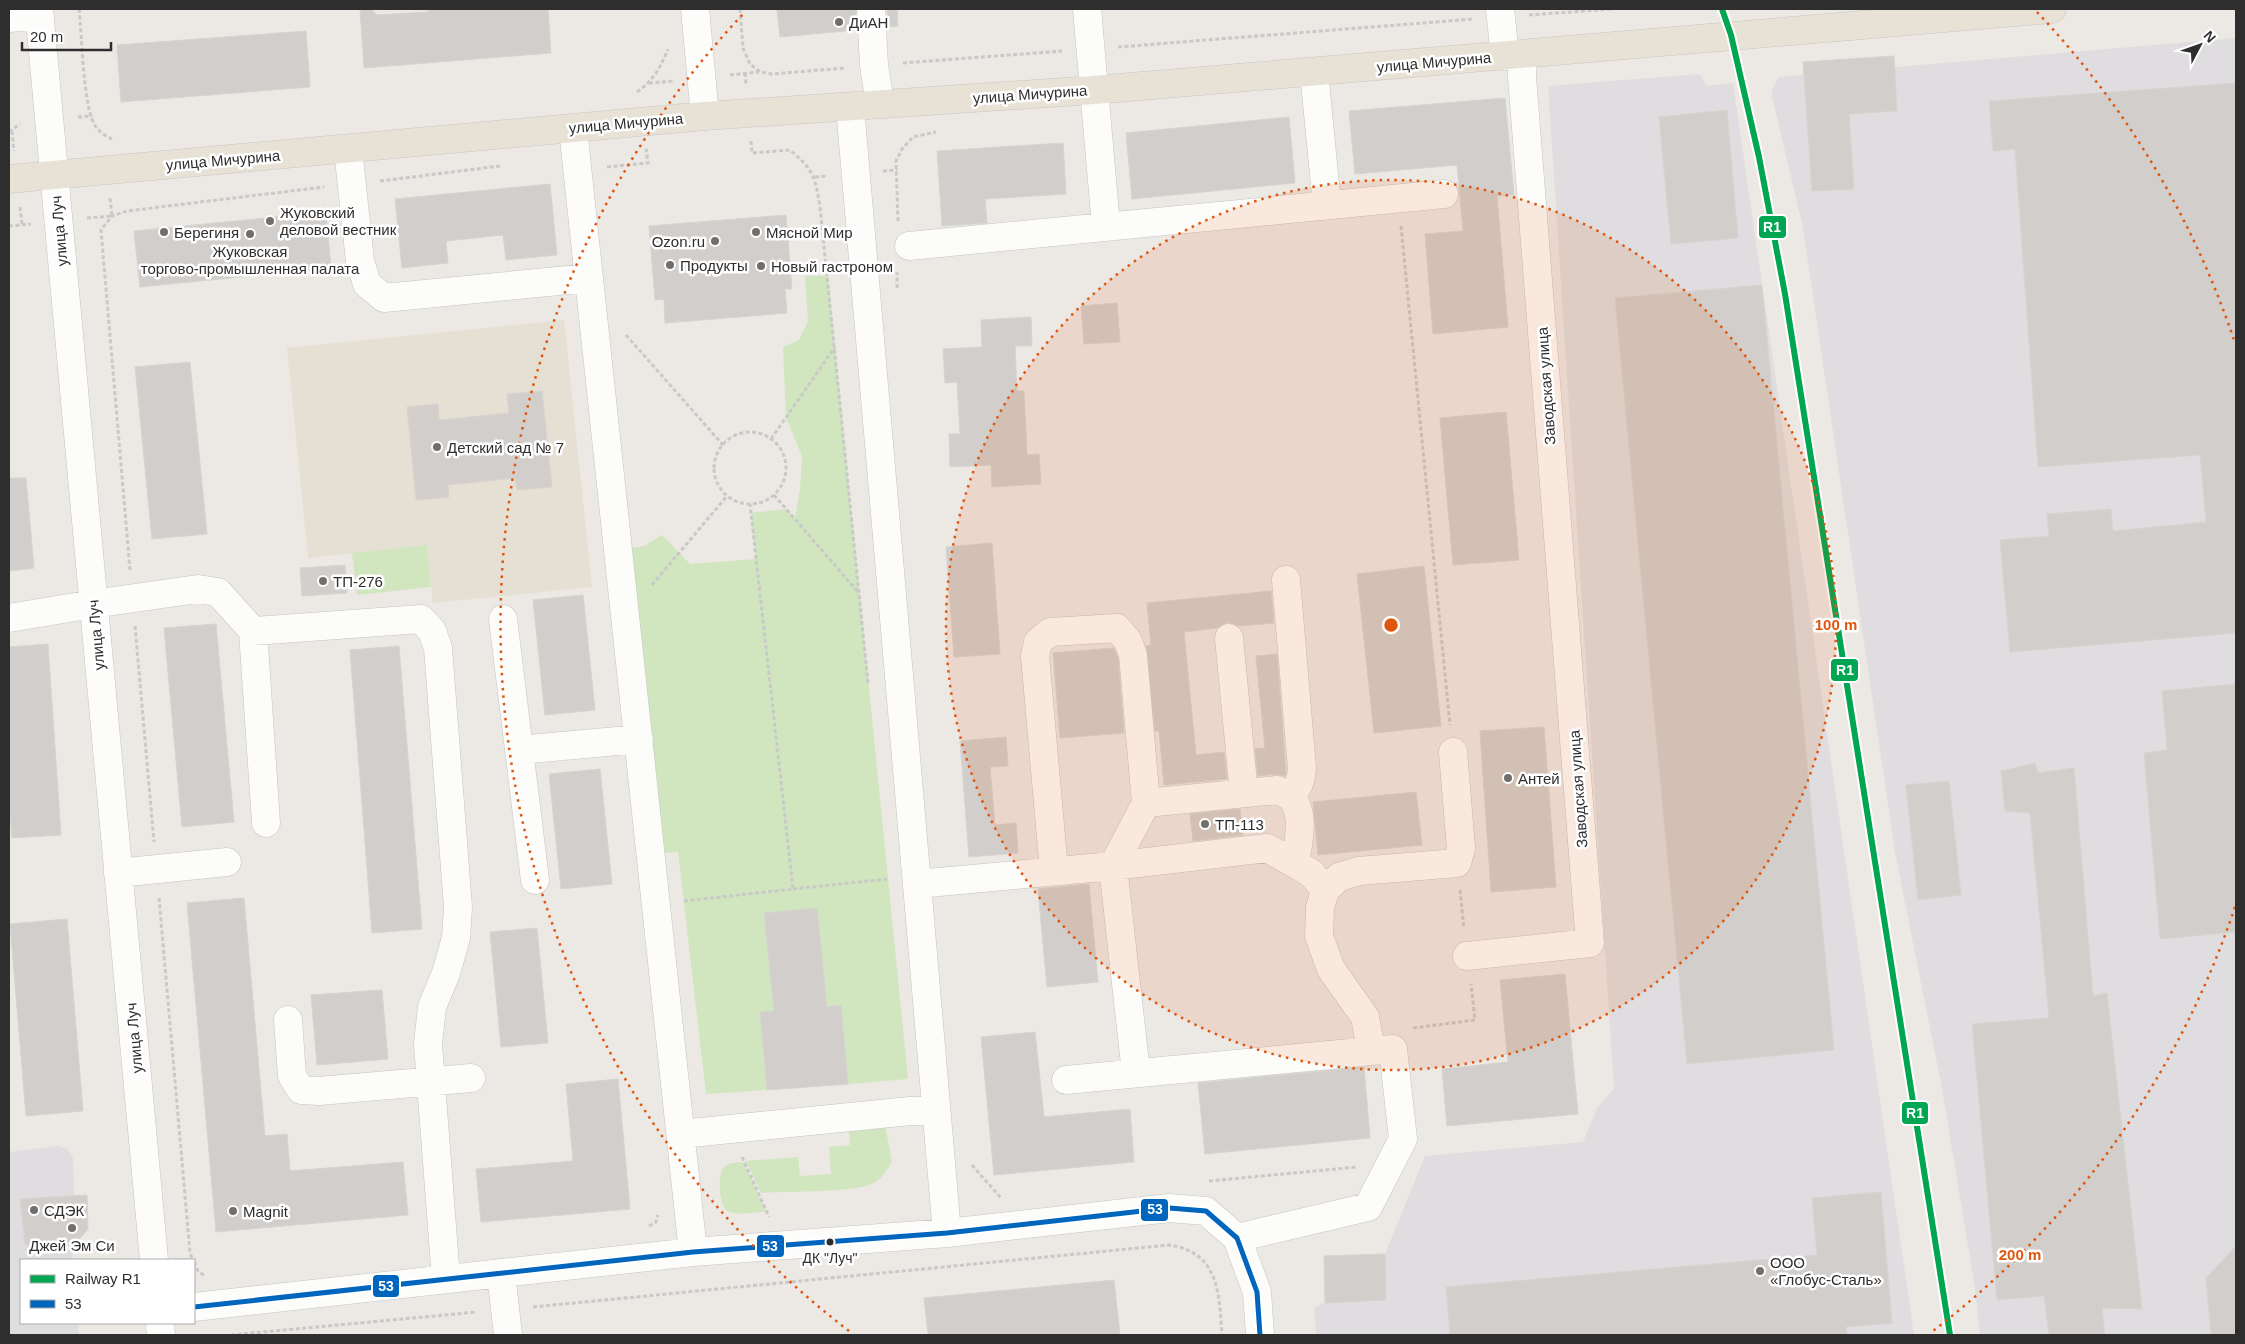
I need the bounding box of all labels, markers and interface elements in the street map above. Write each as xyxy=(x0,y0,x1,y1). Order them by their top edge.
place label: ДиАН xyxy=(849,14,888,31)
marker: ДиАН xyxy=(833,16,845,28)
scale bar xyxy=(22,20,111,52)
north arrow xyxy=(2175,20,2225,70)
text: N xyxy=(2200,27,2219,46)
text: 20 m xyxy=(30,28,63,45)
street label: улица Мичурина xyxy=(1376,48,1493,75)
street label: улица Мичурина xyxy=(972,81,1088,106)
street label: улица Мичурина xyxy=(568,109,685,136)
street label: улица Мичурина xyxy=(165,146,282,173)
street label: улица Луч xyxy=(47,195,71,267)
place label: Жуковский деловой вестник xyxy=(280,204,397,238)
marker: Жуковский деловой вестник xyxy=(264,215,276,227)
line badge: R1 xyxy=(1758,215,1787,239)
text: R1 xyxy=(1763,219,1781,235)
place label: Берегиня xyxy=(174,224,239,241)
place label: Мясной Мир xyxy=(766,224,853,241)
marker: Берегиня xyxy=(158,226,170,238)
marker: Мясной Мир xyxy=(750,226,762,238)
marker: Жуковская торгово-промышленная палата xyxy=(244,228,256,240)
place label: Ozon.ru xyxy=(652,233,705,250)
marker: Ozon.ru xyxy=(709,235,721,247)
place label: Жуковская торгово-промышленная палата xyxy=(141,243,360,277)
place label: Продукты xyxy=(680,257,748,274)
place label: Новый гастроном xyxy=(771,258,893,275)
marker: Продукты xyxy=(664,259,676,271)
marker: Новый гастроном xyxy=(755,260,767,272)
street label: Заводская улица xyxy=(1533,326,1559,446)
place label: Детский сад № 7 xyxy=(447,439,564,456)
marker: Детский сад № 7 xyxy=(431,441,443,453)
place label: ТП-276 xyxy=(333,573,383,590)
marker: ТП-276 xyxy=(317,575,329,587)
street label: улица Луч xyxy=(84,599,108,671)
centre of rings xyxy=(1382,616,1400,634)
text: 100 m xyxy=(1815,616,1857,633)
line badge: R1 xyxy=(1830,658,1859,682)
text: R1 xyxy=(1836,662,1854,678)
street label: Заводская улица xyxy=(1565,729,1591,849)
place label: Антей xyxy=(1518,770,1560,787)
marker: Антей xyxy=(1502,772,1514,784)
place label: ТП-113 xyxy=(1215,816,1264,833)
marker: ТП-113 xyxy=(1199,818,1211,830)
street label: улица Луч xyxy=(122,1002,146,1074)
line badge: R1 xyxy=(1901,1101,1929,1125)
text: R1 xyxy=(1906,1105,1924,1121)
line badge: 53 xyxy=(1140,1198,1169,1222)
text: 53 xyxy=(1147,1201,1163,1217)
place label: СДЭК xyxy=(44,1202,84,1219)
place label: Magnit xyxy=(243,1203,289,1220)
marker: СДЭК xyxy=(28,1204,40,1216)
marker: Magnit xyxy=(227,1205,239,1217)
marker: Джей Эм Си xyxy=(66,1222,78,1234)
line badge: 53 xyxy=(756,1234,785,1258)
place label: Джей Эм Си xyxy=(29,1237,115,1254)
marker: ДК "Луч" xyxy=(825,1237,835,1247)
text: 53 xyxy=(762,1238,778,1254)
text: 200 m xyxy=(1999,1246,2041,1263)
place label: ДК "Луч" xyxy=(802,1250,858,1266)
place label: ООО «Глобус-Сталь» xyxy=(1770,1254,1882,1288)
legend xyxy=(20,1259,195,1324)
marker: ООО «Глобус-Сталь» xyxy=(1754,1265,1766,1277)
text: Railway R1 xyxy=(65,1270,141,1287)
line badge: 53 xyxy=(372,1274,400,1298)
text: 53 xyxy=(378,1278,394,1294)
text: 53 xyxy=(65,1295,82,1312)

